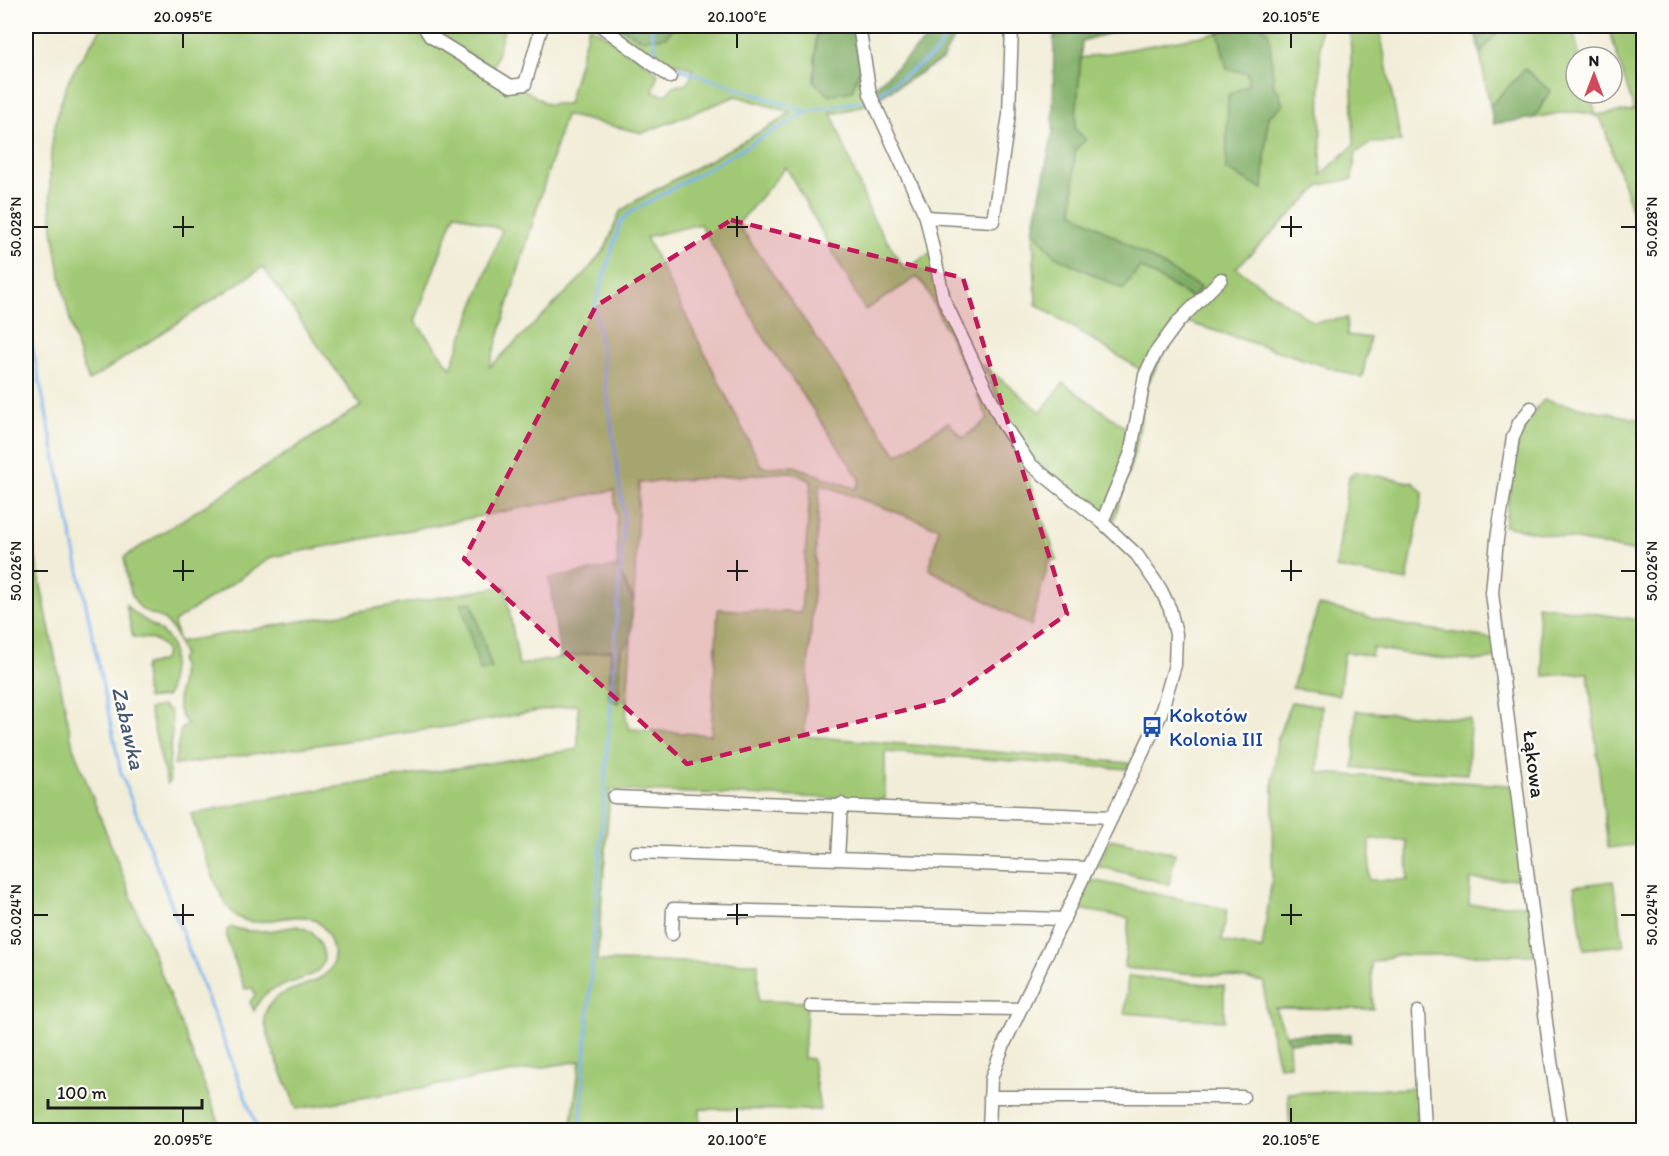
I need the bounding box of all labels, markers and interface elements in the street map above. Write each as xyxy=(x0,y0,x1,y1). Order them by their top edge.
text: 20.095°E xyxy=(154,8,212,26)
text: 20.100°E xyxy=(708,8,766,26)
text: 20.105°E xyxy=(1262,8,1320,26)
north arrow xyxy=(1564,45,1624,105)
text: N xyxy=(1589,51,1599,70)
text: 50.028°N xyxy=(7,197,25,257)
text: 50.028°N xyxy=(1643,197,1661,257)
text: 50.026°N xyxy=(7,541,25,601)
text: 50.026°N xyxy=(1643,541,1661,601)
water label: Zabawka xyxy=(106,684,151,773)
place label: Kokotów Kolonia III xyxy=(1169,702,1263,751)
bus stop icon: Kokotów Kolonia III xyxy=(1140,715,1164,739)
street label: Łąkowa xyxy=(1518,729,1551,799)
text: 50.024°N xyxy=(7,884,25,946)
text: 50.024°N xyxy=(1643,884,1661,946)
scale bar xyxy=(48,1072,202,1110)
text: 100 m xyxy=(57,1082,107,1104)
text: 20.095°E xyxy=(154,1131,212,1149)
text: 20.100°E xyxy=(708,1131,766,1149)
text: 20.105°E xyxy=(1262,1131,1320,1149)

